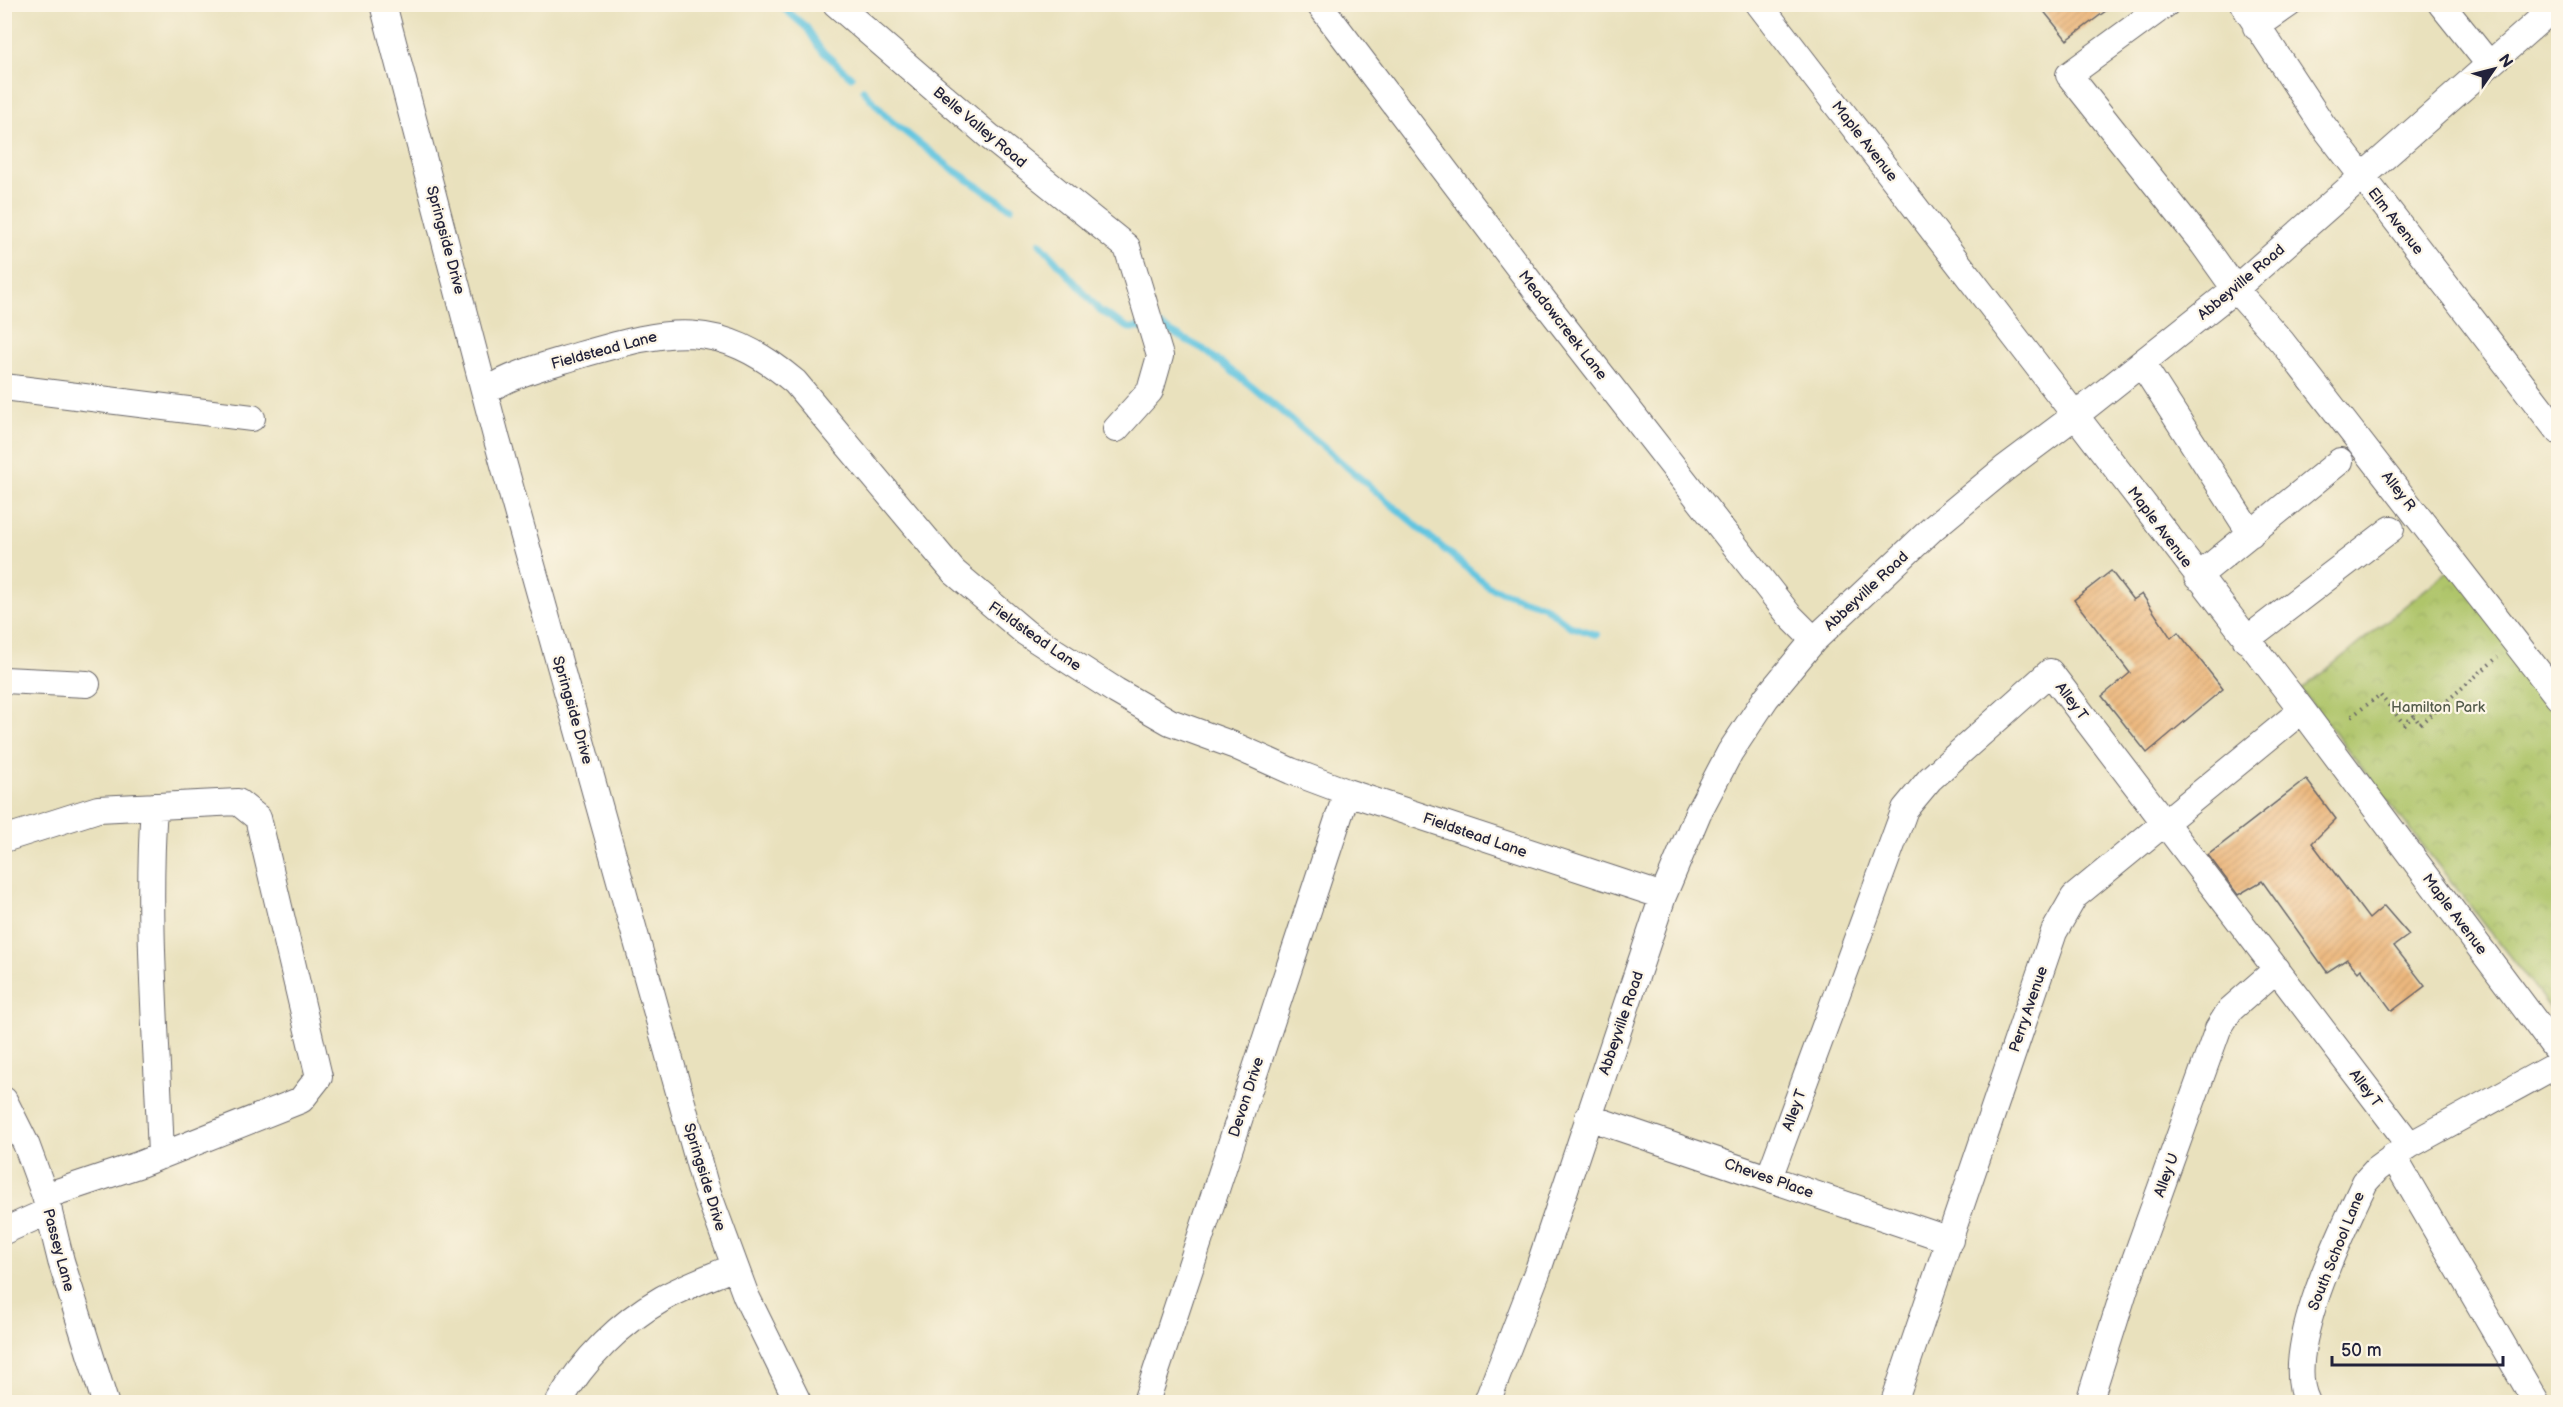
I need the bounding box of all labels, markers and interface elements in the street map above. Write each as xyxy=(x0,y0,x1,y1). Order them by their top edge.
north arrow xyxy=(2464,39,2524,99)
text: N xyxy=(2494,51,2516,72)
street label: Belle Valley Road xyxy=(929,83,1030,172)
street label: Maple Avenue xyxy=(1827,97,1902,185)
street label: Springside Drive xyxy=(422,184,469,297)
street label: Elm Avenue xyxy=(2363,184,2428,259)
street label: Abbeyville Road xyxy=(2194,240,2289,324)
street label: Meadowcreek Lane xyxy=(1514,267,1611,384)
street label: Fieldstead Lane xyxy=(549,327,659,374)
street label: Alley R xyxy=(2377,468,2420,515)
street label: Maple Avenue xyxy=(2123,483,2196,572)
street label: Abbeyville Road xyxy=(1820,548,1912,635)
street label: Fieldstead Lane xyxy=(985,597,1085,675)
street label: Springside Drive xyxy=(548,654,597,766)
street label: Alley T xyxy=(2051,678,2092,724)
park label: Hamilton Park xyxy=(2391,698,2486,717)
street label: Fieldstead Lane xyxy=(1420,809,1529,862)
street label: Maple Avenue xyxy=(2418,870,2491,959)
street label: Perry Avenue xyxy=(2005,964,2052,1055)
street label: Abbeyville Road xyxy=(1595,969,1648,1077)
street label: Devon Drive xyxy=(1225,1055,1268,1140)
street label: Alley T xyxy=(2345,1065,2386,1111)
street label: Alley T xyxy=(1778,1087,1811,1134)
street label: Springside Drive xyxy=(679,1121,730,1233)
street label: Alley U xyxy=(2150,1151,2183,1200)
street label: Cheves Place xyxy=(1722,1154,1816,1203)
street label: South School Lane xyxy=(2304,1189,2369,1313)
street label: Passey Lane xyxy=(38,1207,79,1294)
scale bar xyxy=(2332,1329,2503,1367)
text: 50 m xyxy=(2341,1340,2382,1361)

